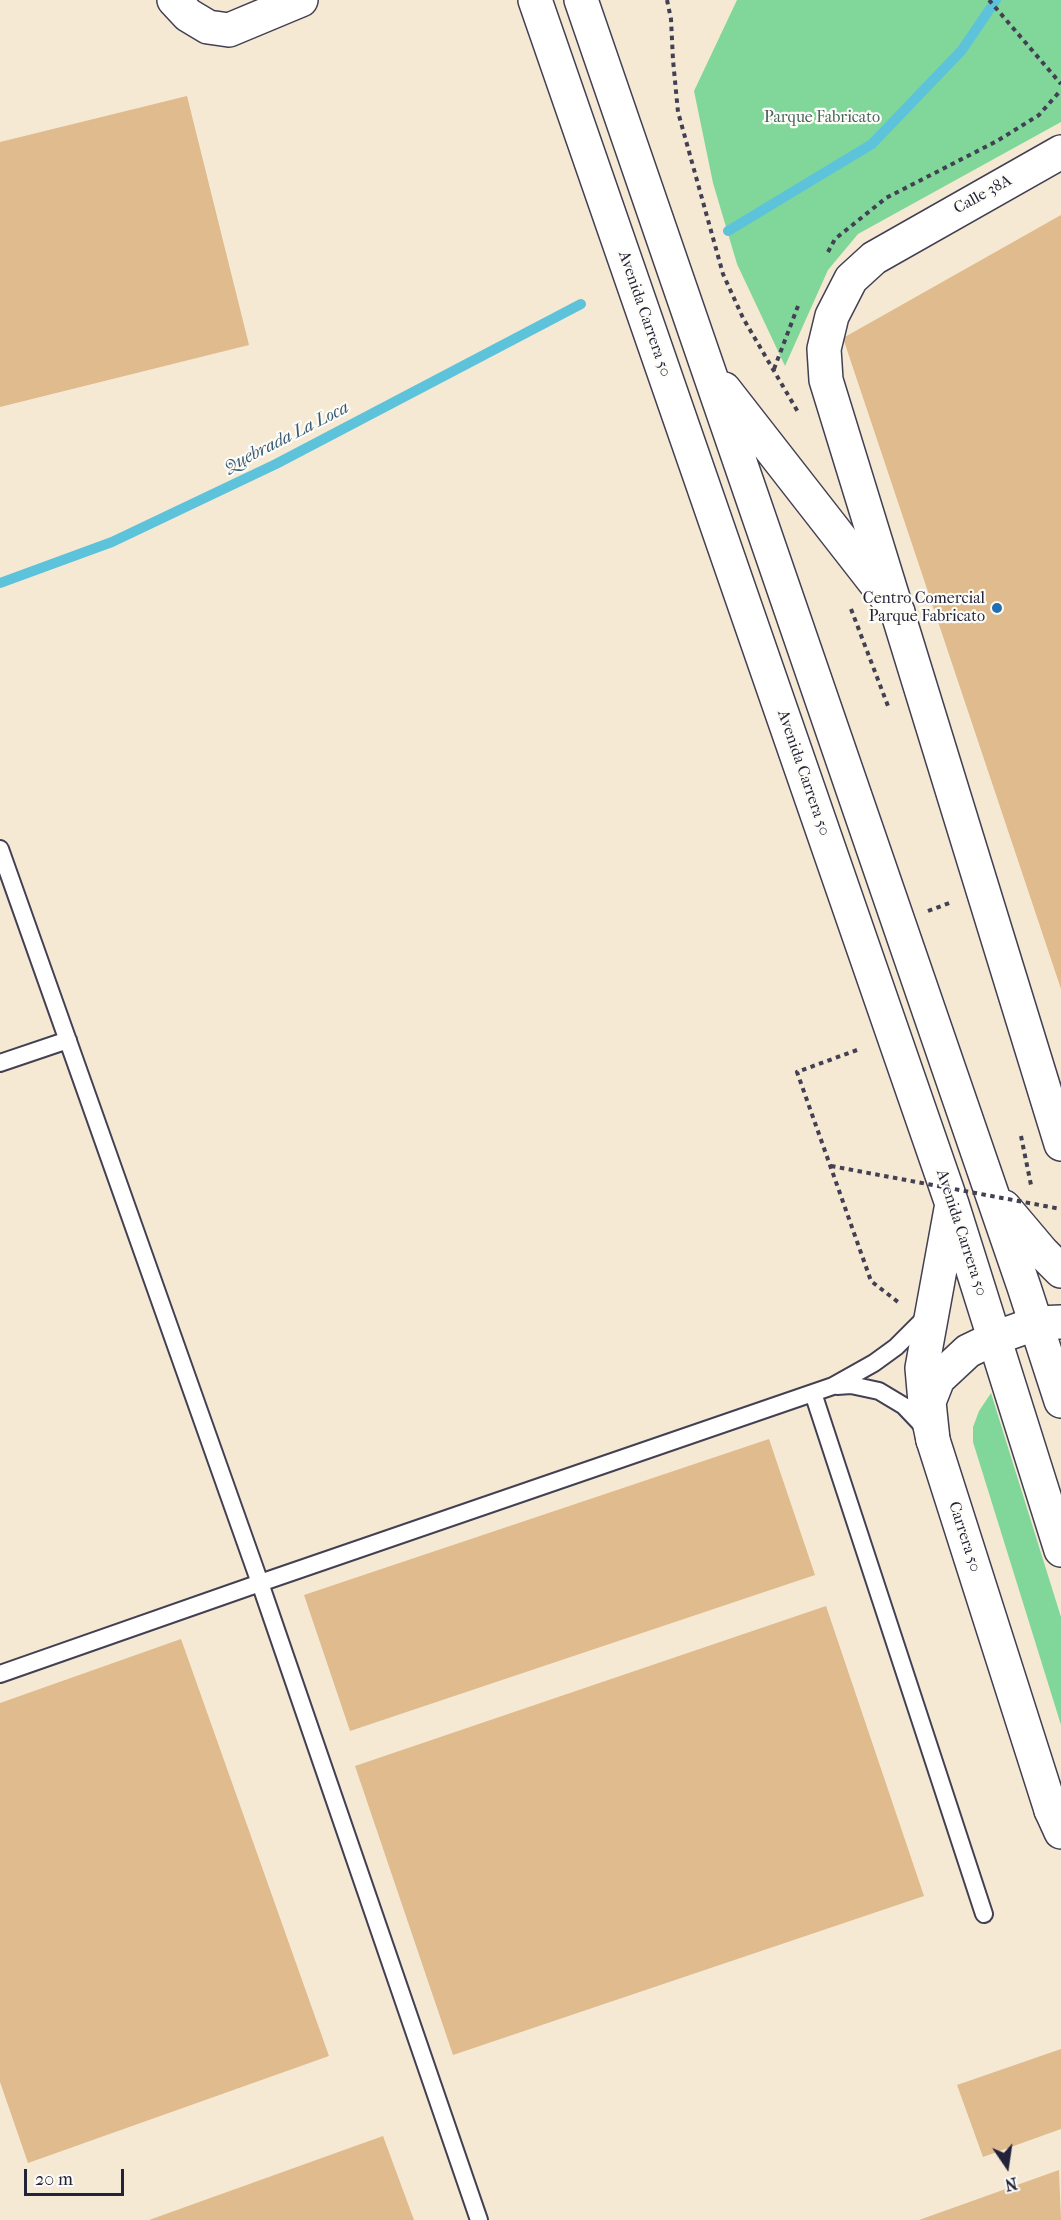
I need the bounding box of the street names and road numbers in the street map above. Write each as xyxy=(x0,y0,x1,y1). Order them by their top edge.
street label: Calle 38A xyxy=(951,171,1015,219)
street label: Avenida Carrera 50 xyxy=(613,248,675,380)
street label: Avenida Carrera 50 xyxy=(772,707,834,839)
street label: Avenida Carrera 50 xyxy=(931,1167,991,1299)
street label: Carrera 50 xyxy=(944,1499,984,1575)

